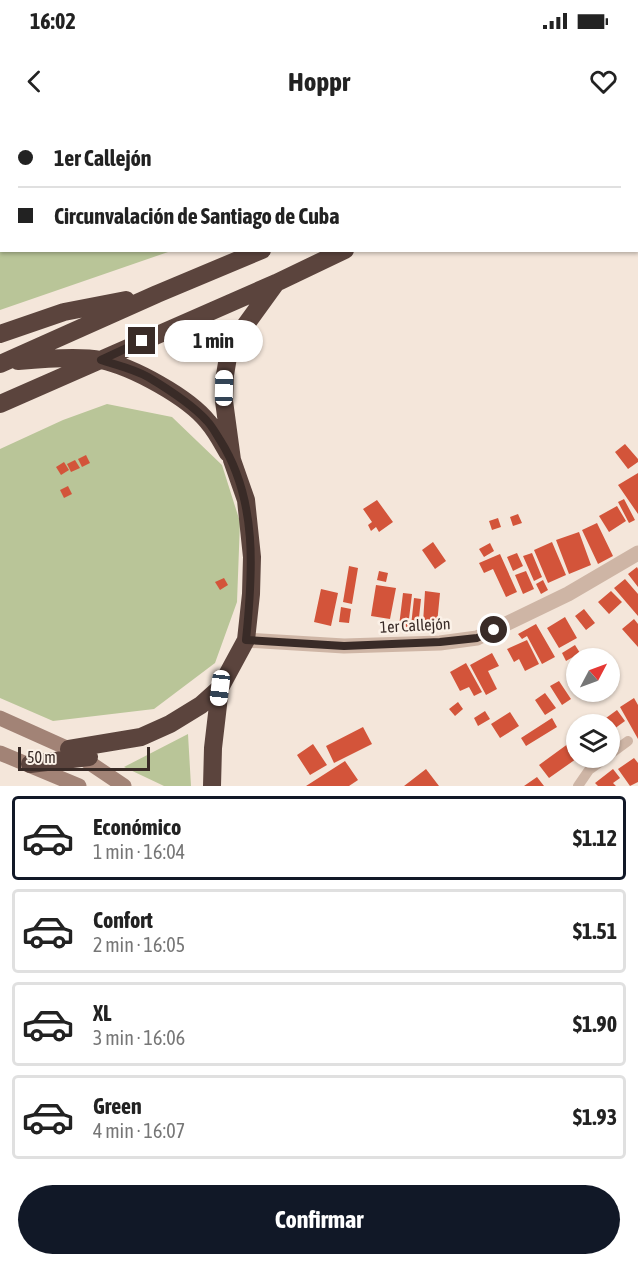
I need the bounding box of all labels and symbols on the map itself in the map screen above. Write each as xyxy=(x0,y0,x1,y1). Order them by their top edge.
callout: 1 min xyxy=(163,320,262,362)
route end xyxy=(128,327,155,354)
car xyxy=(215,370,233,406)
street label: 1er Callejón xyxy=(379,614,451,637)
route start xyxy=(480,616,507,643)
north arrow xyxy=(566,648,620,702)
car xyxy=(209,669,231,707)
scale bar xyxy=(18,744,150,772)

